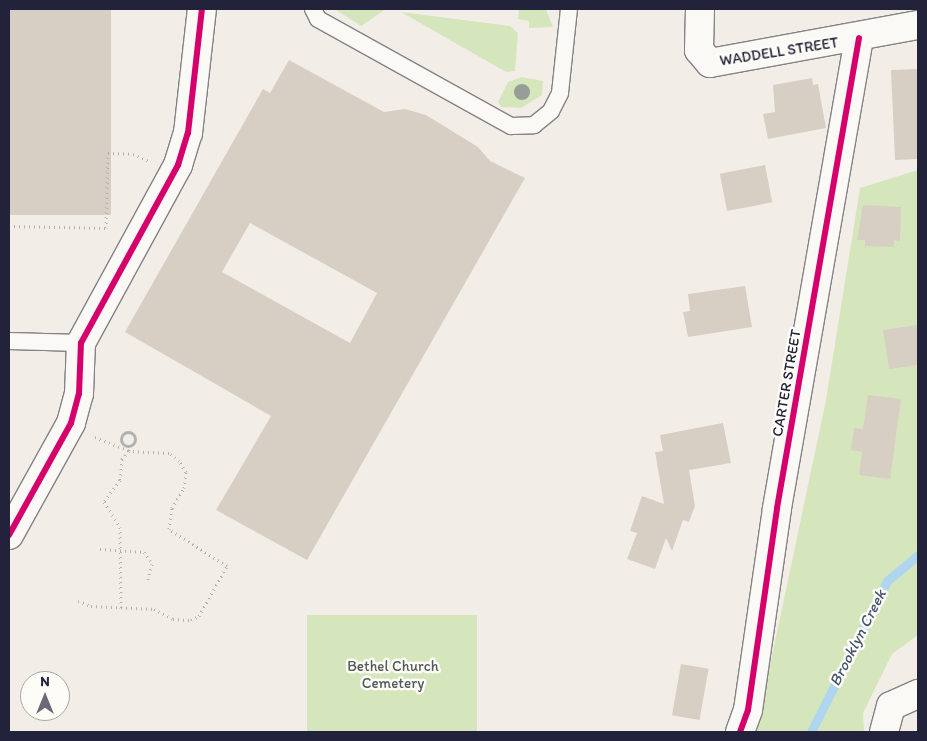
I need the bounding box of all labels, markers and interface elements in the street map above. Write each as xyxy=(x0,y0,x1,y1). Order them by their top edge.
street label: WADDELL STREET xyxy=(718,34,840,70)
street label: CARTER STREET xyxy=(769,328,805,438)
water label: Brooklyn Creek xyxy=(826,587,890,689)
park label: Bethel Church Cemetery xyxy=(347,657,439,692)
north arrow xyxy=(20,671,70,721)
text: N xyxy=(40,673,50,690)

